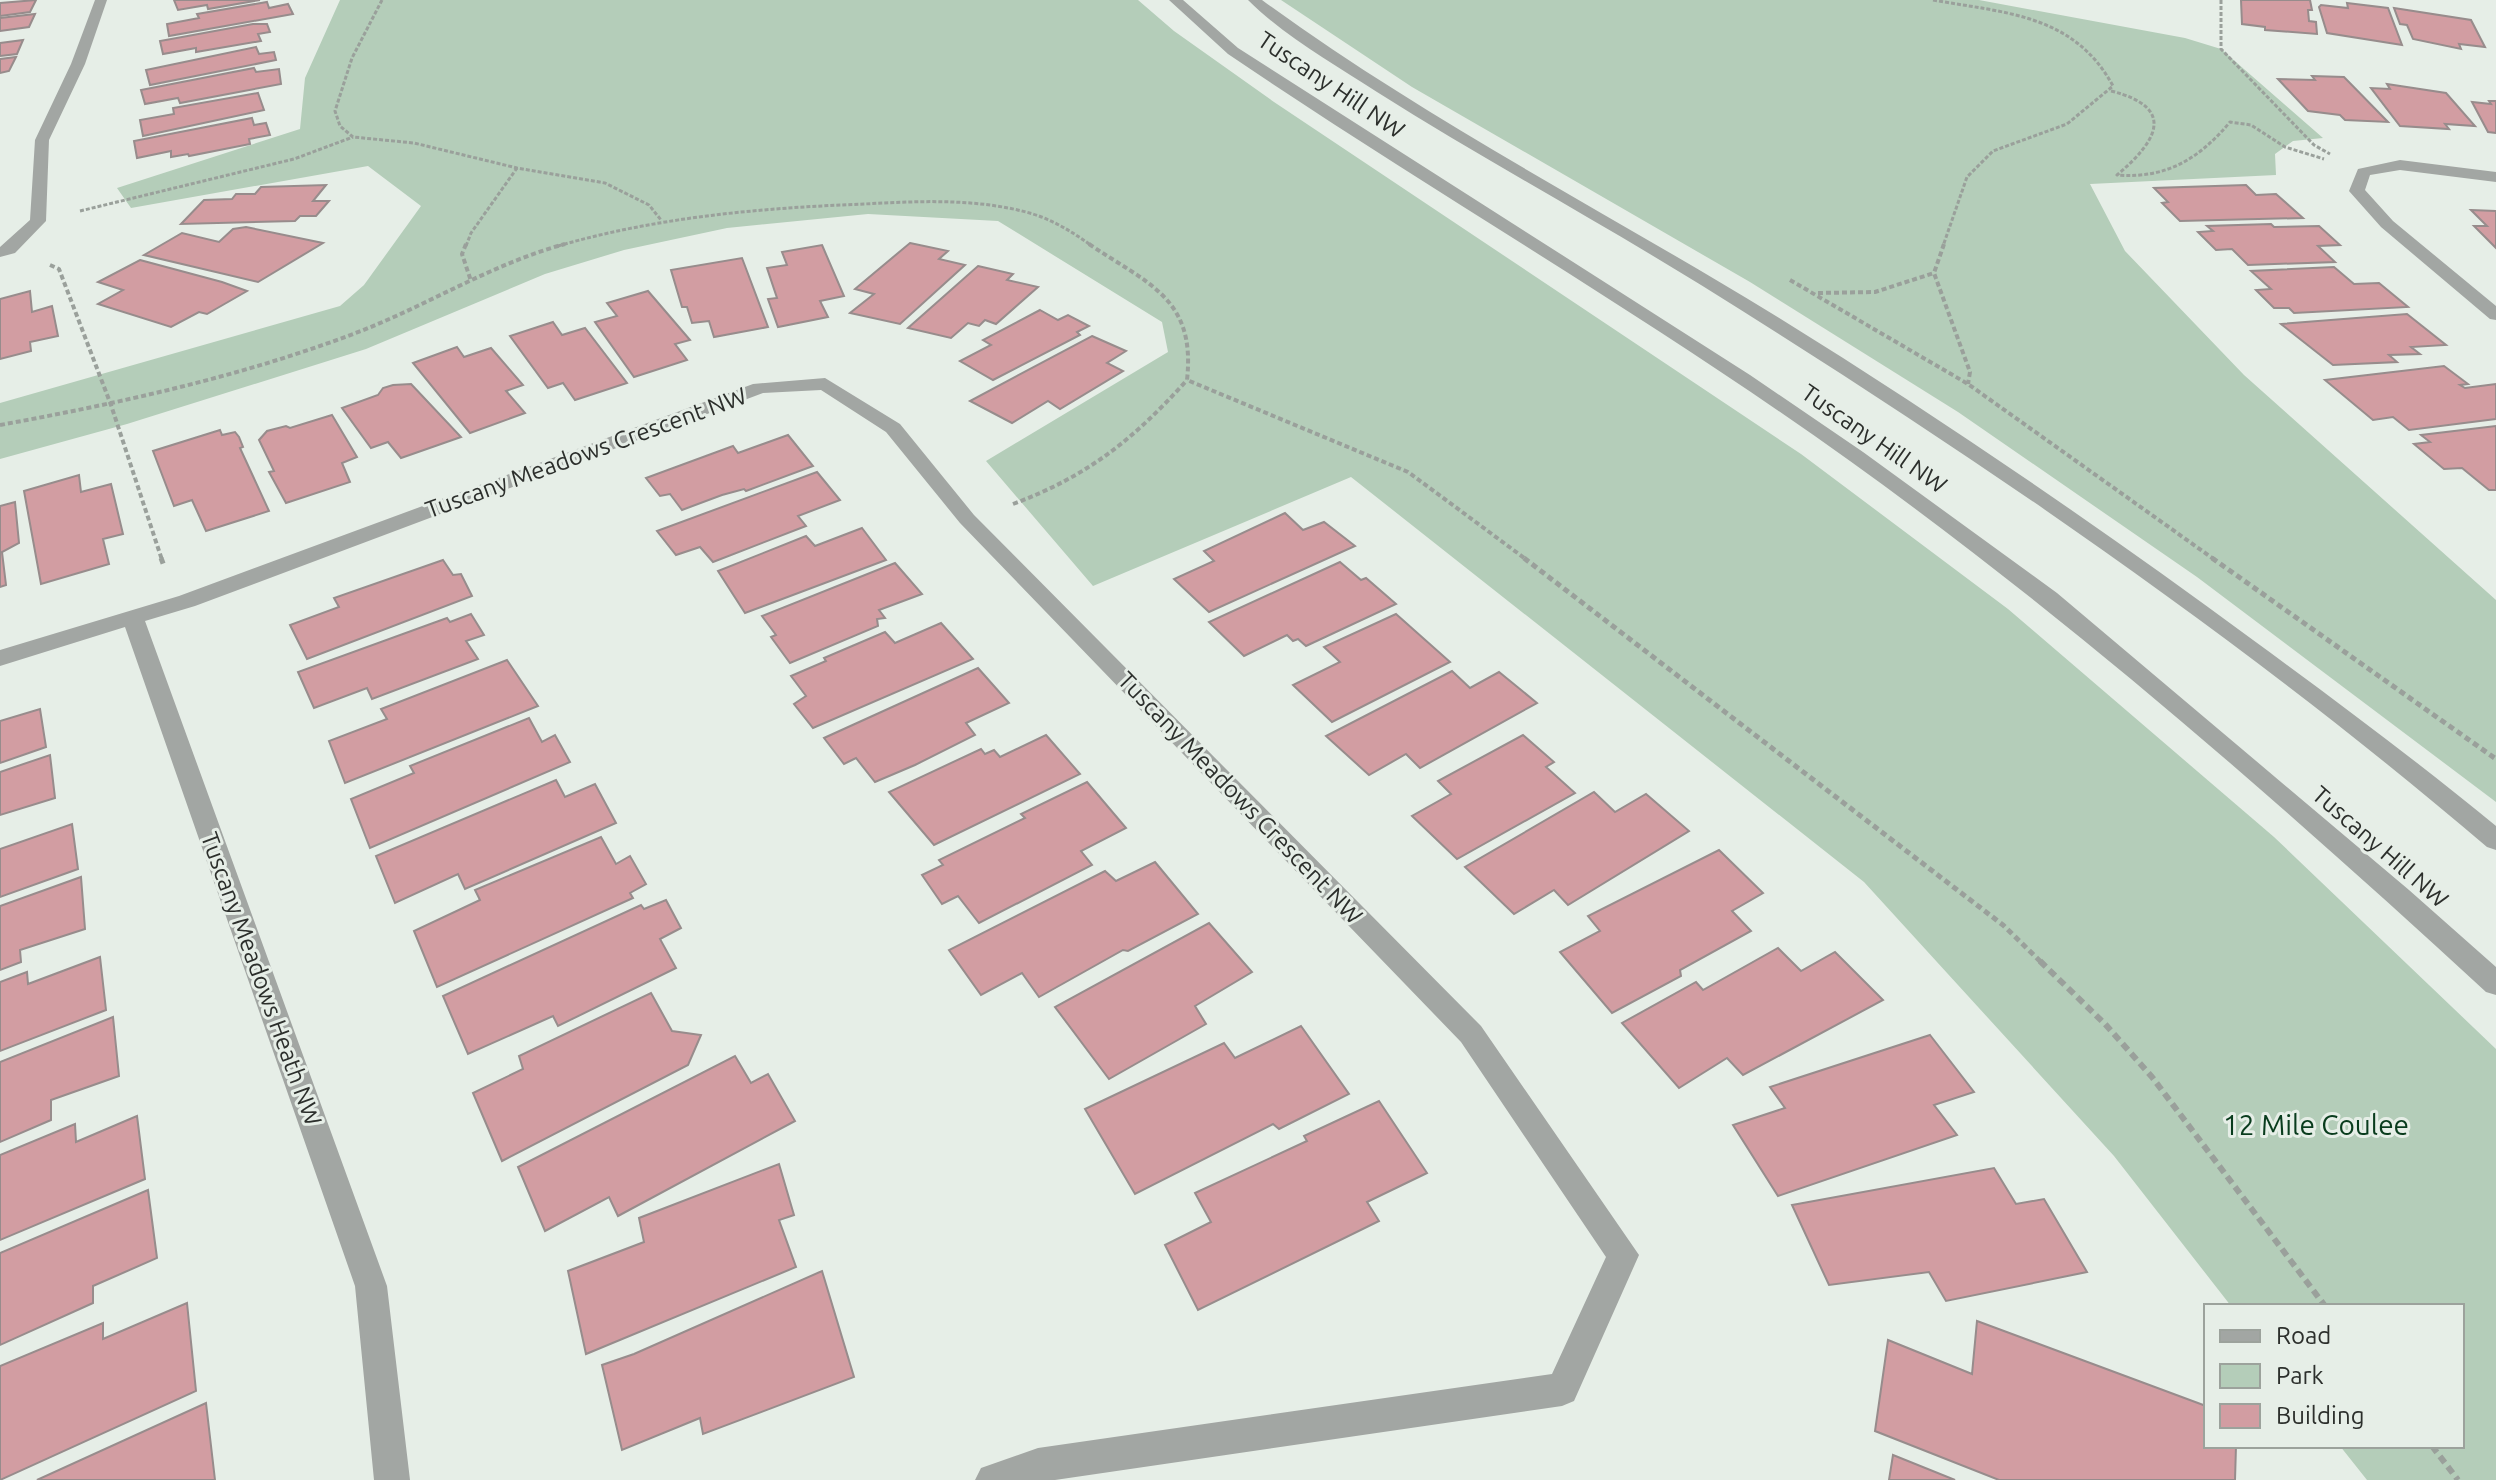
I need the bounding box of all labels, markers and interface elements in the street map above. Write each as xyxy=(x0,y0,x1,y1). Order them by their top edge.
street label: Tuscany Hill NW xyxy=(1253,26,1410,144)
street label: Tuscany Hill NW xyxy=(1797,379,1952,499)
street label: Tuscany Meadows Crescent NW xyxy=(422,382,750,523)
street label: Tuscany Meadows Crescent NW xyxy=(1113,666,1368,929)
street label: Tuscany Hill NW xyxy=(2307,780,2454,913)
street label: Tuscany Meadows Heath NW xyxy=(196,829,327,1129)
park label: 12 Mile Coulee xyxy=(2223,1109,2409,1140)
legend xyxy=(2204,1304,2464,1448)
text: Road xyxy=(2276,1322,2331,1349)
text: Park xyxy=(2276,1362,2324,1389)
text: Building xyxy=(2276,1402,2364,1429)

